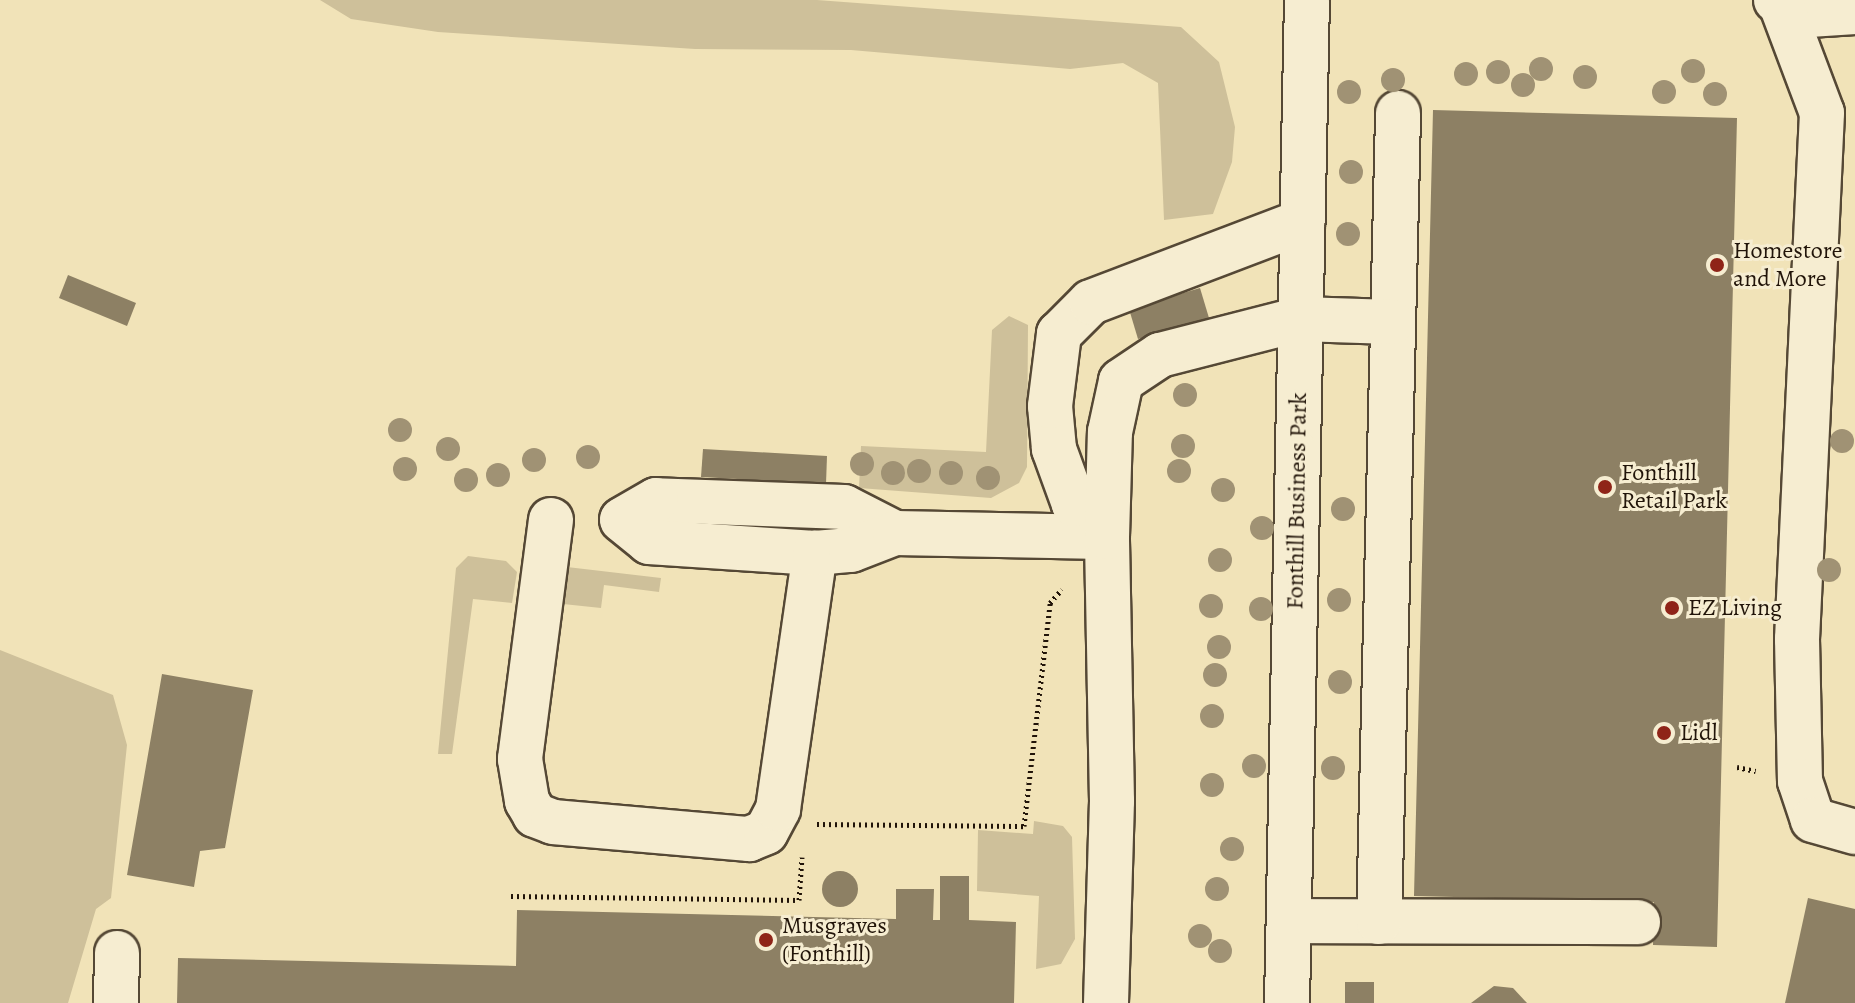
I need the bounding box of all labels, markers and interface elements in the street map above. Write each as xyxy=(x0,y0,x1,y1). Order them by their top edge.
place label: Homestore and More xyxy=(1733,237,1843,293)
marker: Homestore and More xyxy=(1708,256,1726,274)
street label: Fonthill Business Park xyxy=(1281,392,1313,610)
place label: Fonthill Retail Park xyxy=(1621,459,1727,515)
marker: Fonthill Retail Park xyxy=(1596,478,1614,496)
place label: EZ Living xyxy=(1688,594,1782,622)
marker: EZ Living xyxy=(1663,599,1681,617)
place label: Lidl xyxy=(1680,719,1718,747)
marker: Lidl xyxy=(1655,724,1673,742)
place label: Musgraves (Fonthill) xyxy=(782,912,887,968)
marker: Musgraves (Fonthill) xyxy=(757,931,775,949)

